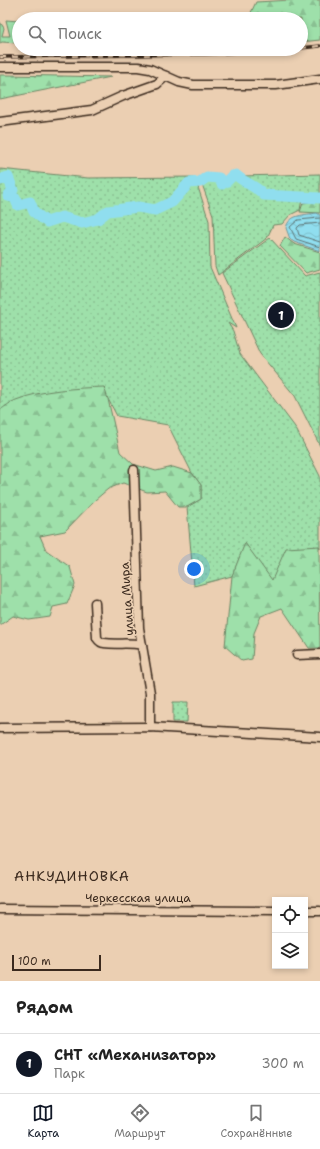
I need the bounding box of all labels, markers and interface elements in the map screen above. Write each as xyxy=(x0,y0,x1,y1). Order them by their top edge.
search box xyxy=(12,12,308,56)
icon: search xyxy=(26,23,48,45)
text: Поиск xyxy=(58,24,102,44)
pin: 1 xyxy=(268,300,294,330)
your location xyxy=(184,559,204,579)
street label: улица Мира xyxy=(116,561,138,636)
district label: АНКУДИНОВКА xyxy=(14,867,130,885)
street label: Черкесская улица xyxy=(85,890,191,906)
map controls xyxy=(272,897,308,969)
button: locate xyxy=(272,897,308,933)
button: layers xyxy=(272,933,308,969)
scale bar xyxy=(12,953,101,972)
text: 100 m xyxy=(18,954,51,969)
text: Рядом xyxy=(16,996,73,1018)
text: СНТ «Механизатор» xyxy=(54,1045,216,1065)
text: 1 xyxy=(26,1055,32,1072)
text: 300 m xyxy=(261,1055,304,1072)
text: Парк xyxy=(54,1065,85,1082)
tab: Карта xyxy=(28,1102,59,1141)
tab: Маршрут xyxy=(114,1102,165,1141)
tab: Сохранённые xyxy=(221,1102,292,1141)

